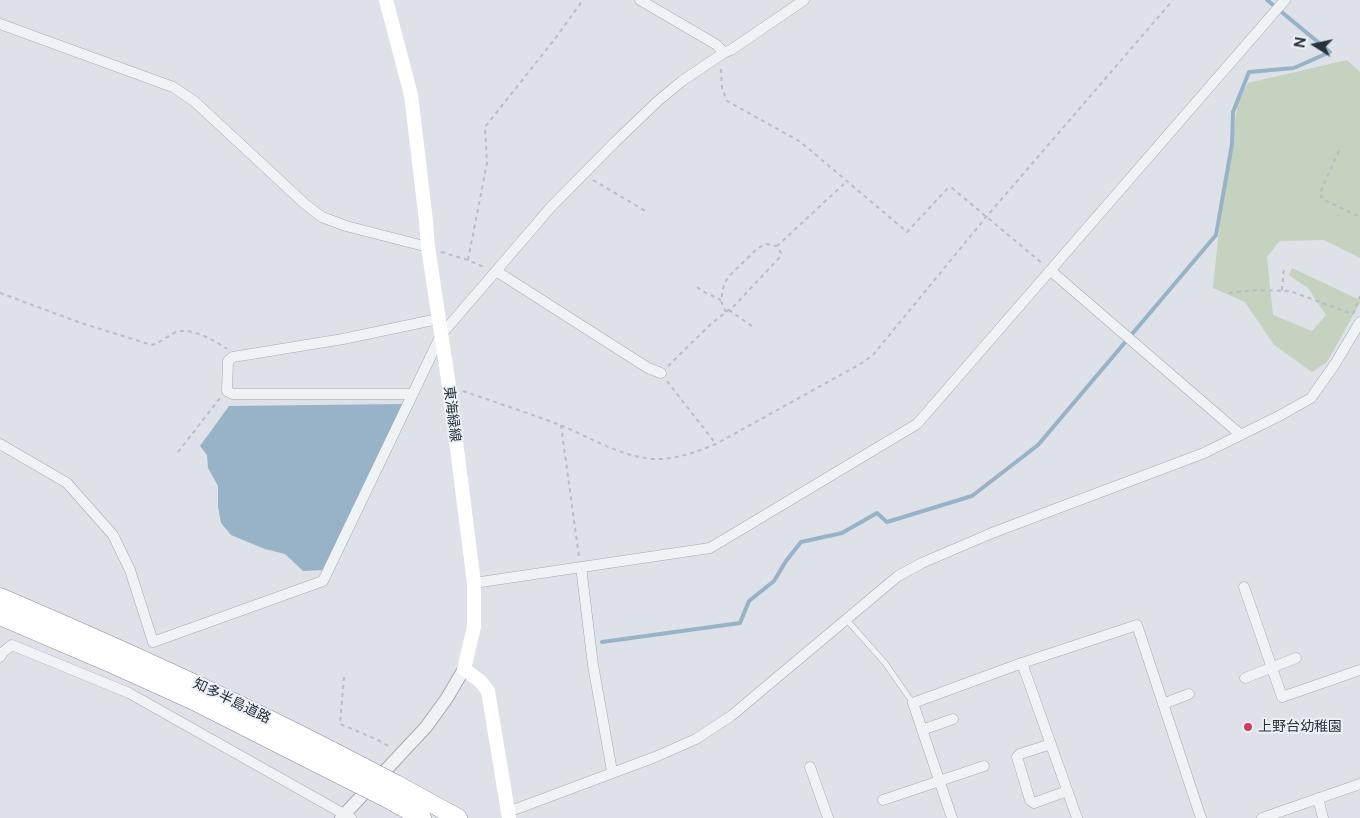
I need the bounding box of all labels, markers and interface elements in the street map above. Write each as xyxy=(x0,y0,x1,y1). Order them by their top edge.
north arrow xyxy=(1290,20,1340,70)
text: N xyxy=(1291,36,1309,49)
street label: 東海緑線 xyxy=(440,385,464,443)
street label: 知多半島道路 xyxy=(191,675,273,727)
place label: 上野台幼稚園 xyxy=(1258,719,1342,735)
marker: 上野台幼稚園 xyxy=(1242,721,1254,733)

